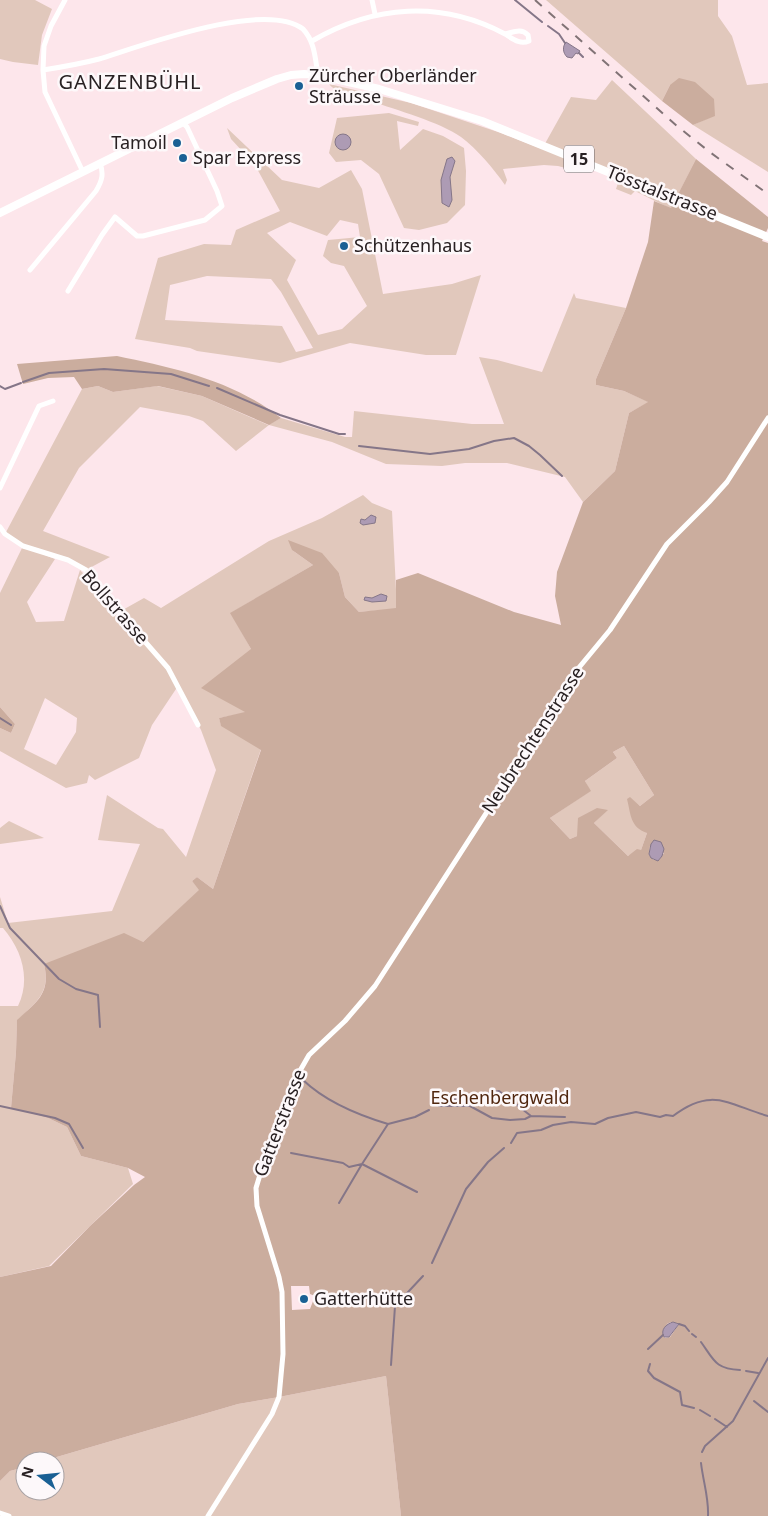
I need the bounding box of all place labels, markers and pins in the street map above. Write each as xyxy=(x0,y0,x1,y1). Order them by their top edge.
place label: Zürcher Oberländer Sträusse xyxy=(309,63,477,108)
marker: Zürcher Oberländer Sträusse xyxy=(293,80,305,92)
place label: Tamoil xyxy=(111,130,167,154)
marker: Tamoil xyxy=(171,137,183,149)
place label: Spar Express xyxy=(193,145,301,169)
marker: Spar Express xyxy=(177,152,189,164)
place label: Schützenhaus xyxy=(354,233,472,257)
marker: Schützenhaus xyxy=(338,240,350,252)
place label: Gatterhütte xyxy=(314,1286,413,1310)
marker: Gatterhütte xyxy=(298,1293,310,1305)

